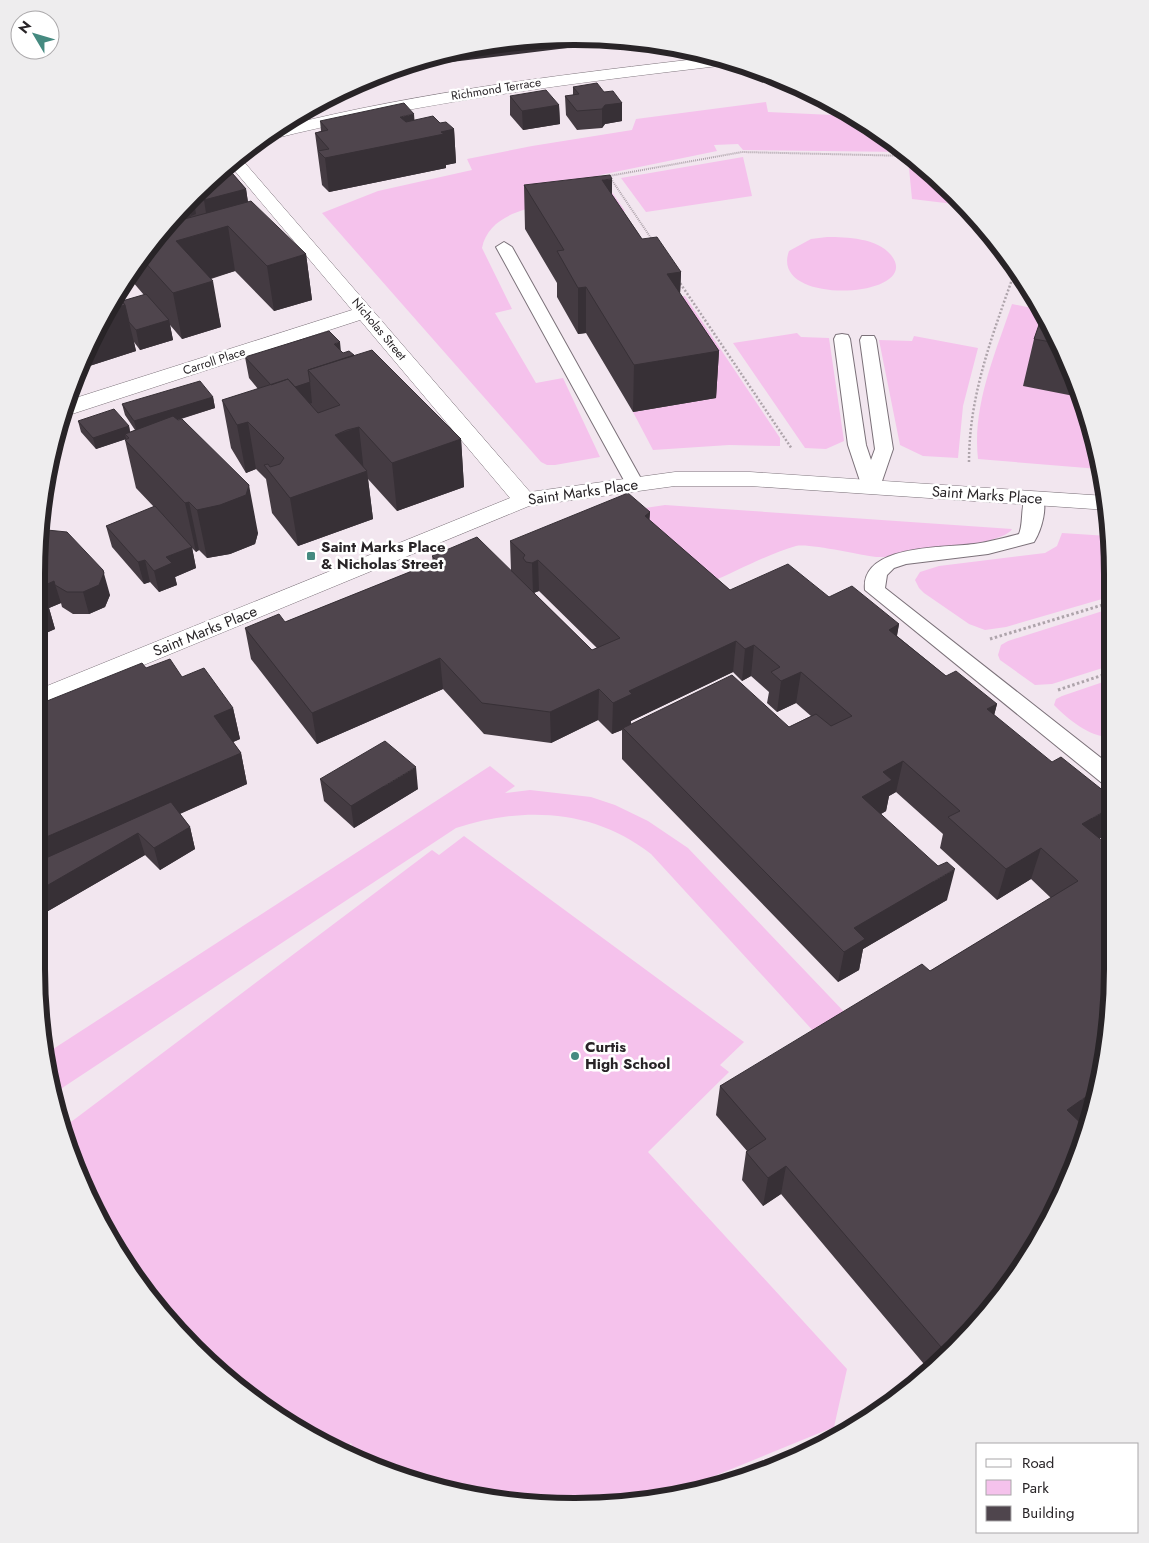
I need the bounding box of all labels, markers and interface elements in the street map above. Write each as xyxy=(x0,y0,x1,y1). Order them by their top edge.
north arrow xyxy=(10,10,60,60)
text: N xyxy=(13,16,36,38)
street label: Richmond Terrace xyxy=(450,73,542,105)
street label: Nicholas Street xyxy=(347,294,411,364)
street label: Carroll Place xyxy=(180,342,248,380)
street label: Saint Marks Place xyxy=(527,473,640,511)
street label: Saint Marks Place xyxy=(931,480,1043,510)
place label: Saint Marks Place & Nicholas Street xyxy=(321,536,446,575)
marker: Saint Marks Place & Nicholas Street xyxy=(305,550,317,562)
street label: Saint Marks Place xyxy=(150,600,261,662)
place label: Curtis High School xyxy=(585,1036,670,1075)
marker: Curtis High School xyxy=(569,1050,581,1062)
legend xyxy=(976,1443,1139,1533)
text: Road xyxy=(1022,1452,1054,1474)
text: Park xyxy=(1022,1477,1049,1499)
text: Building xyxy=(1022,1502,1074,1524)

